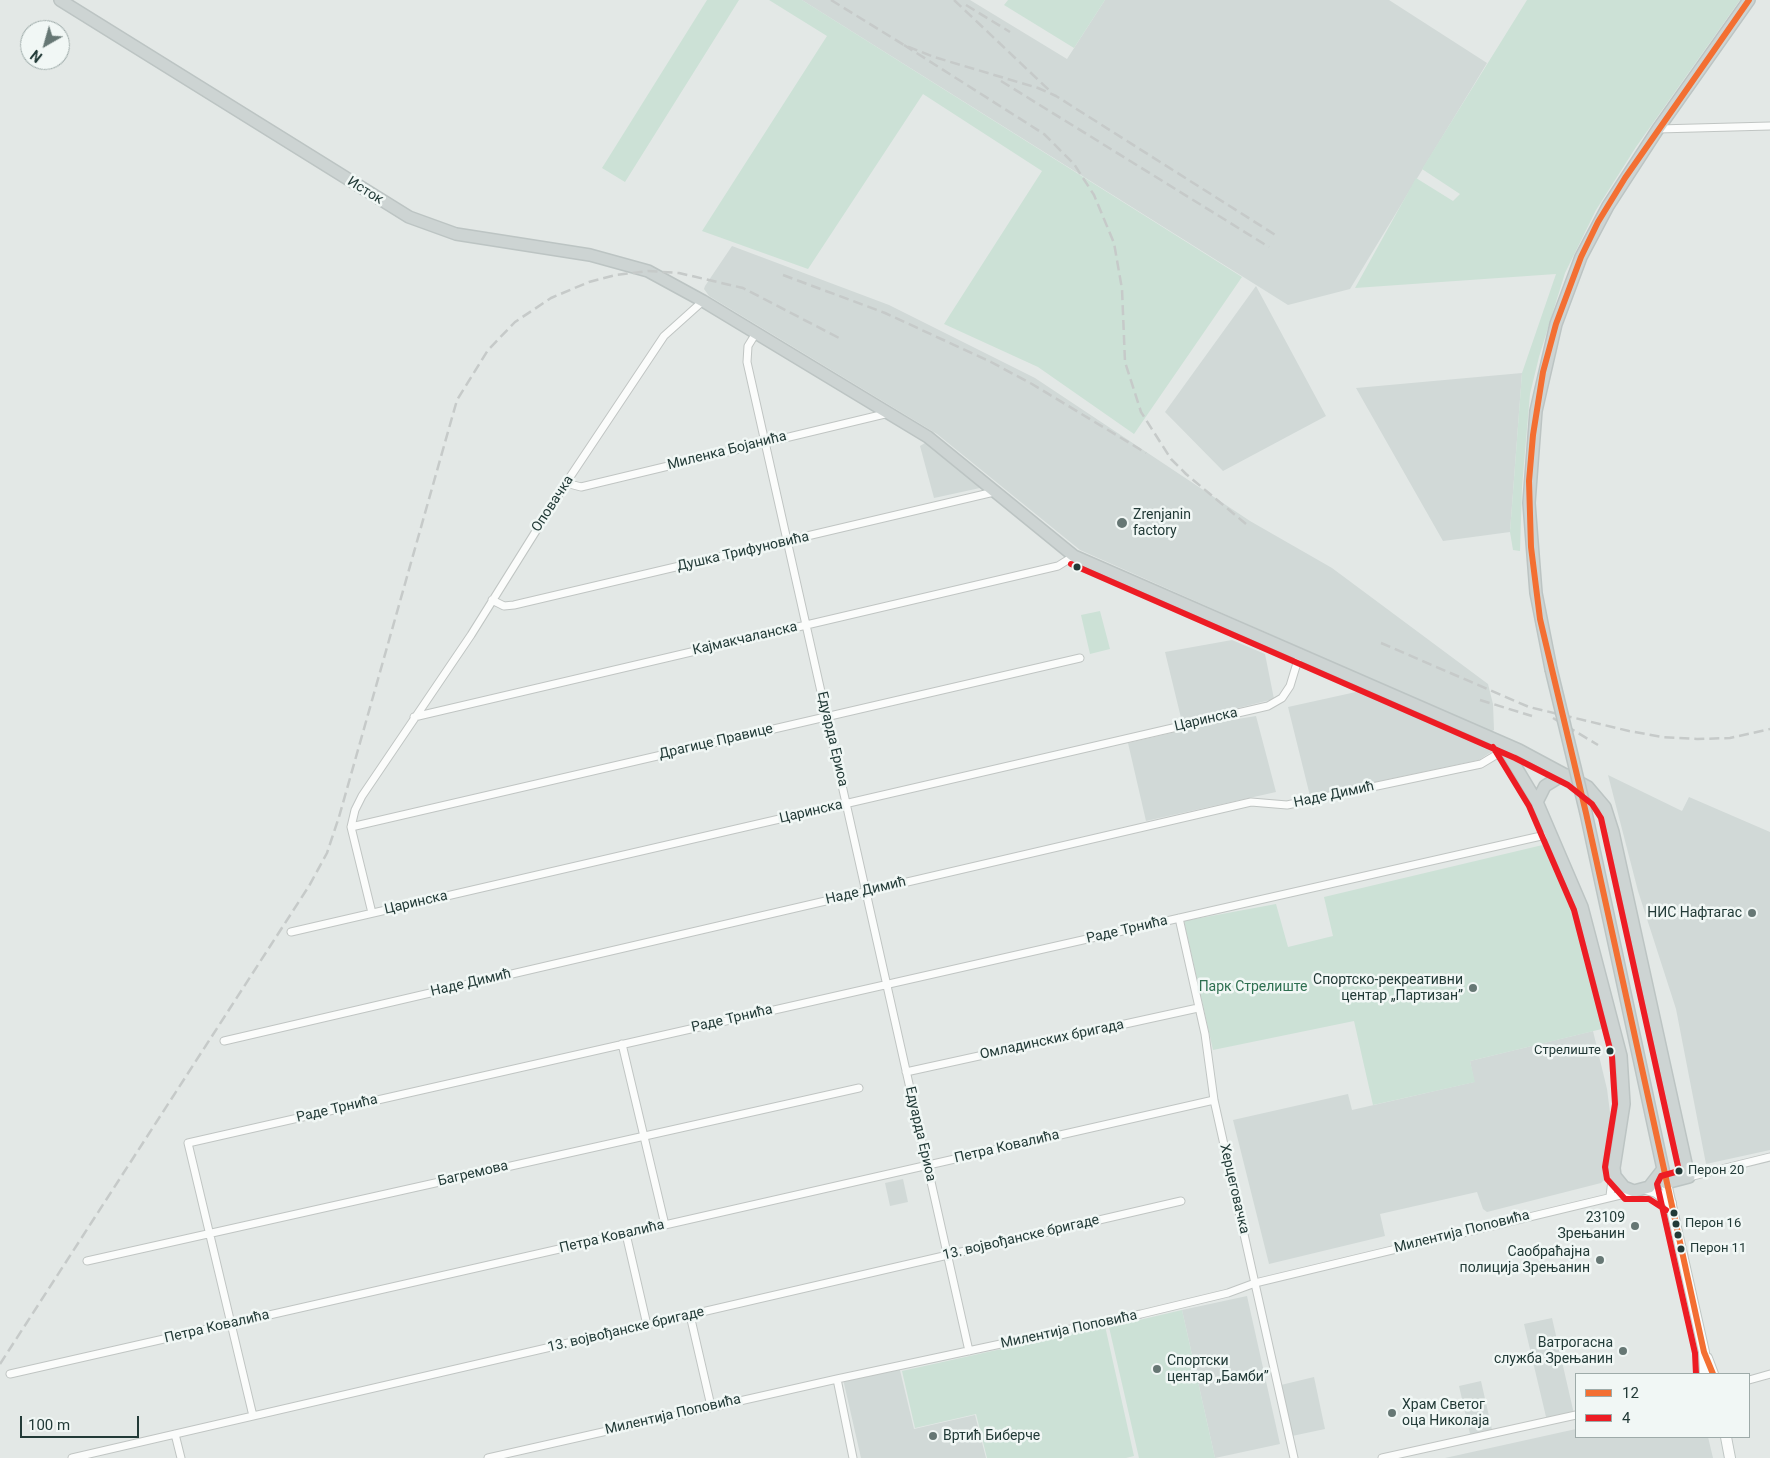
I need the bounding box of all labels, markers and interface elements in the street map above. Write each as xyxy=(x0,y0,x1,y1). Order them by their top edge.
north arrow xyxy=(20,20,70,70)
text: N xyxy=(28,47,45,65)
street label: Исток xyxy=(344,173,386,209)
street label: Миленка Бојанића xyxy=(666,428,788,474)
street label: Оповачка xyxy=(528,473,578,535)
place label: Zrenjanin factory xyxy=(1133,507,1191,540)
marker: Zrenjanin factory xyxy=(1115,516,1129,530)
street label: Душка Трифуновића xyxy=(675,529,811,575)
unlabelled marker xyxy=(1072,562,1082,572)
street label: Кајмакчаланска xyxy=(691,619,799,659)
street label: Едуарда Ериоа xyxy=(813,690,851,788)
street label: Царинска xyxy=(1173,705,1239,735)
street label: Драгице Правице xyxy=(657,721,775,763)
street label: Наде Димић xyxy=(1292,778,1376,812)
street label: Царинска xyxy=(778,797,844,827)
street label: Наде Димић xyxy=(824,874,908,908)
street label: Царинска xyxy=(383,888,449,918)
place label: НИС Нафтагас xyxy=(1647,905,1742,921)
marker: НИС Нафтагас xyxy=(1746,907,1758,919)
street label: Раде Трнића xyxy=(1085,912,1169,948)
street label: Наде Димић xyxy=(429,966,513,1000)
place label: Спортско-рекреативни центар „Партизан” xyxy=(1313,972,1463,1004)
park label: Парк Стрелиште xyxy=(1199,979,1307,995)
marker: Спортско-рекреативни центар „Партизан” xyxy=(1467,982,1479,994)
street label: Раде Трнића xyxy=(690,1001,774,1037)
street label: Омладинских бригада xyxy=(978,1017,1126,1063)
place label: Стрелиште xyxy=(1534,1043,1601,1059)
marker: Стрелиште xyxy=(1605,1046,1615,1056)
street label: Едуарда Ериоа xyxy=(901,1085,939,1183)
street label: Раде Трнића xyxy=(295,1091,379,1127)
street label: Петра Ковалића xyxy=(953,1127,1061,1167)
street label: Херцеговачка xyxy=(1215,1142,1253,1236)
street label: Багремова xyxy=(436,1158,510,1190)
place label: Перон 20 xyxy=(1688,1163,1744,1179)
marker: Перон 20 xyxy=(1674,1166,1684,1176)
street label: Милентија Поповића xyxy=(1393,1207,1531,1257)
unlabelled marker xyxy=(1669,1208,1679,1218)
place label: 23109 Зрењанин xyxy=(1558,1210,1625,1242)
street label: 13. војвођанске бригаде xyxy=(941,1212,1101,1264)
place label: Перон 16 xyxy=(1685,1216,1741,1232)
street label: Петра Ковалића xyxy=(558,1217,666,1257)
marker: Перон 16 xyxy=(1671,1219,1681,1229)
marker: 23109 Зрењанин xyxy=(1629,1220,1641,1232)
unlabelled marker xyxy=(1673,1230,1683,1240)
place label: Перон 11 xyxy=(1690,1241,1746,1257)
place label: Саобраћајна полиција Зрењанин xyxy=(1460,1244,1590,1276)
marker: Перон 11 xyxy=(1676,1244,1686,1254)
marker: Саобраћајна полиција Зрењанин xyxy=(1594,1254,1606,1266)
street label: 13. војвођанске бригаде xyxy=(546,1304,706,1356)
street label: Петра Ковалића xyxy=(163,1307,271,1347)
street label: Милентија Поповића xyxy=(999,1307,1139,1353)
place label: Ватрогасна служба Зрењанин xyxy=(1494,1335,1613,1368)
marker: Ватрогасна служба Зрењанин xyxy=(1617,1345,1629,1357)
place label: Спортски центар „Бамби” xyxy=(1167,1353,1269,1385)
marker: Спортски центар „Бамби” xyxy=(1151,1363,1163,1375)
legend xyxy=(1575,1373,1750,1438)
text: 12 xyxy=(1622,1384,1639,1402)
street label: Милентија Поповића xyxy=(603,1391,743,1439)
place label: Храм Светог оца Николаја xyxy=(1402,1397,1489,1430)
scale bar xyxy=(22,1406,141,1438)
marker: Храм Светог оца Николаја xyxy=(1386,1407,1398,1419)
text: 4 xyxy=(1622,1409,1630,1427)
text: 100 m xyxy=(28,1416,70,1434)
place label: Вртић Биберче xyxy=(943,1428,1040,1444)
marker: Вртић Биберче xyxy=(927,1430,939,1442)

